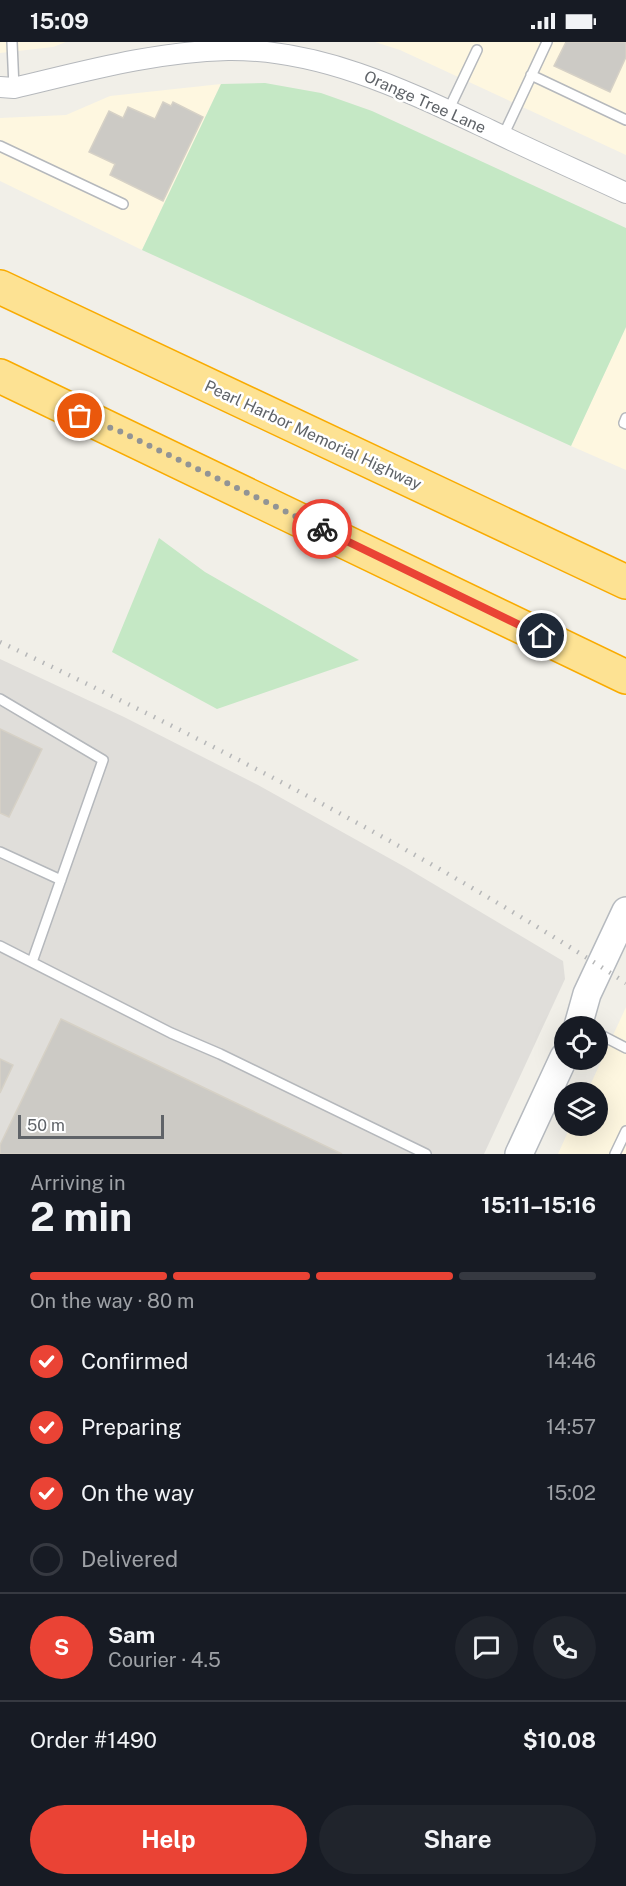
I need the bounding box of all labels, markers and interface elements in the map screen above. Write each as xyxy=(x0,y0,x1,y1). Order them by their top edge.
text: 15:09 xyxy=(30,8,89,34)
street label: Orange Tree Lane xyxy=(361,67,489,137)
street label: Pearl Harbor Memorial Highway xyxy=(201,376,425,494)
pin xyxy=(54,390,105,441)
icon: bag xyxy=(63,399,96,432)
courier xyxy=(292,499,352,559)
icon: bike xyxy=(306,513,339,546)
pin xyxy=(516,610,567,661)
icon: home xyxy=(525,619,558,652)
map controls xyxy=(554,1016,608,1136)
button: locate xyxy=(554,1016,608,1070)
button: layers xyxy=(554,1082,608,1136)
scale bar xyxy=(18,1112,164,1140)
text: 50 m xyxy=(27,1116,65,1135)
text: Arriving in xyxy=(30,1171,125,1195)
text: 15:11–15:16 xyxy=(481,1192,596,1218)
text: 2 min xyxy=(30,1194,132,1240)
text: On the way · 80 m xyxy=(30,1289,194,1313)
icon: check xyxy=(30,1345,63,1378)
text: Confirmed xyxy=(81,1348,188,1374)
text: 14:46 xyxy=(546,1349,596,1373)
icon: check xyxy=(30,1411,63,1444)
text: Preparing xyxy=(81,1414,182,1440)
text: 14:57 xyxy=(546,1415,596,1439)
icon: check xyxy=(30,1477,63,1510)
text: On the way xyxy=(81,1480,194,1506)
text: 15:02 xyxy=(546,1481,596,1505)
text: Delivered xyxy=(81,1546,178,1572)
button: chat xyxy=(455,1616,518,1679)
button: phone xyxy=(533,1616,596,1679)
text: Sam xyxy=(108,1622,155,1648)
text: S xyxy=(54,1634,69,1660)
text: Courier · 4.5 xyxy=(108,1648,221,1672)
text: Order #1490 xyxy=(30,1727,157,1753)
text: $10.08 xyxy=(523,1727,596,1753)
button: Help xyxy=(30,1805,307,1874)
button: Share xyxy=(319,1805,596,1874)

